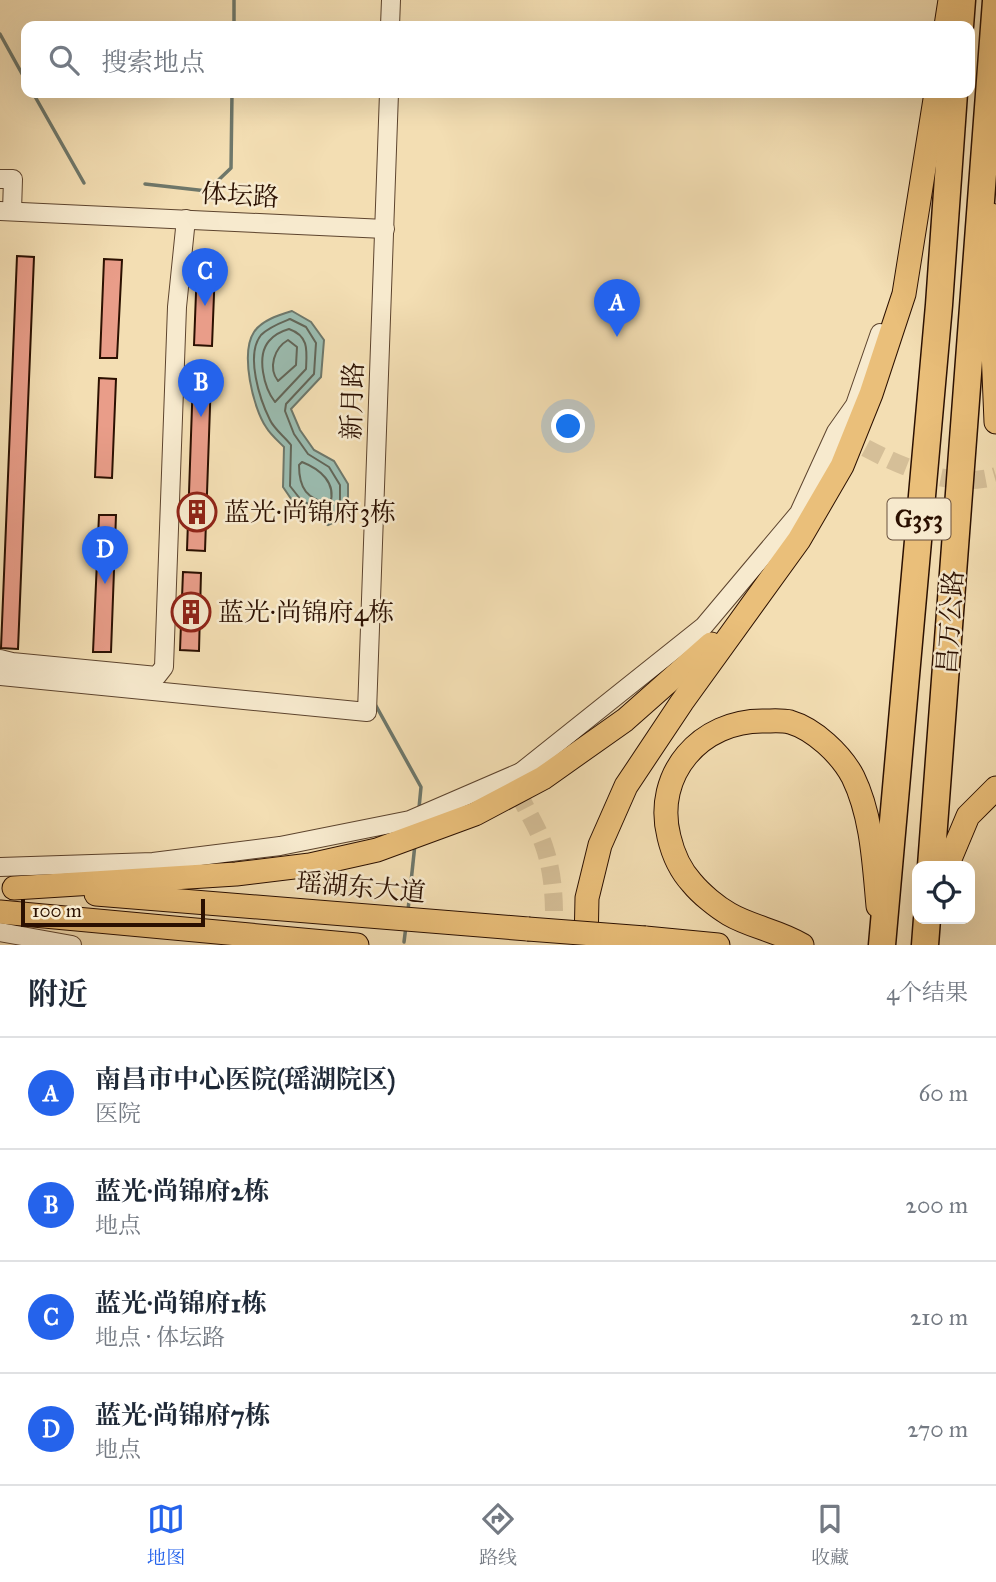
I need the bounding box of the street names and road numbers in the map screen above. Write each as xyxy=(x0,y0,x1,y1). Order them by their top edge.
street label: 体坛路 xyxy=(200,177,280,213)
street label: 新月路 xyxy=(335,361,369,441)
road number: G353 xyxy=(888,498,950,540)
street label: 昌万公路 xyxy=(930,569,970,675)
street label: 瑶湖东大道 xyxy=(295,865,427,909)

